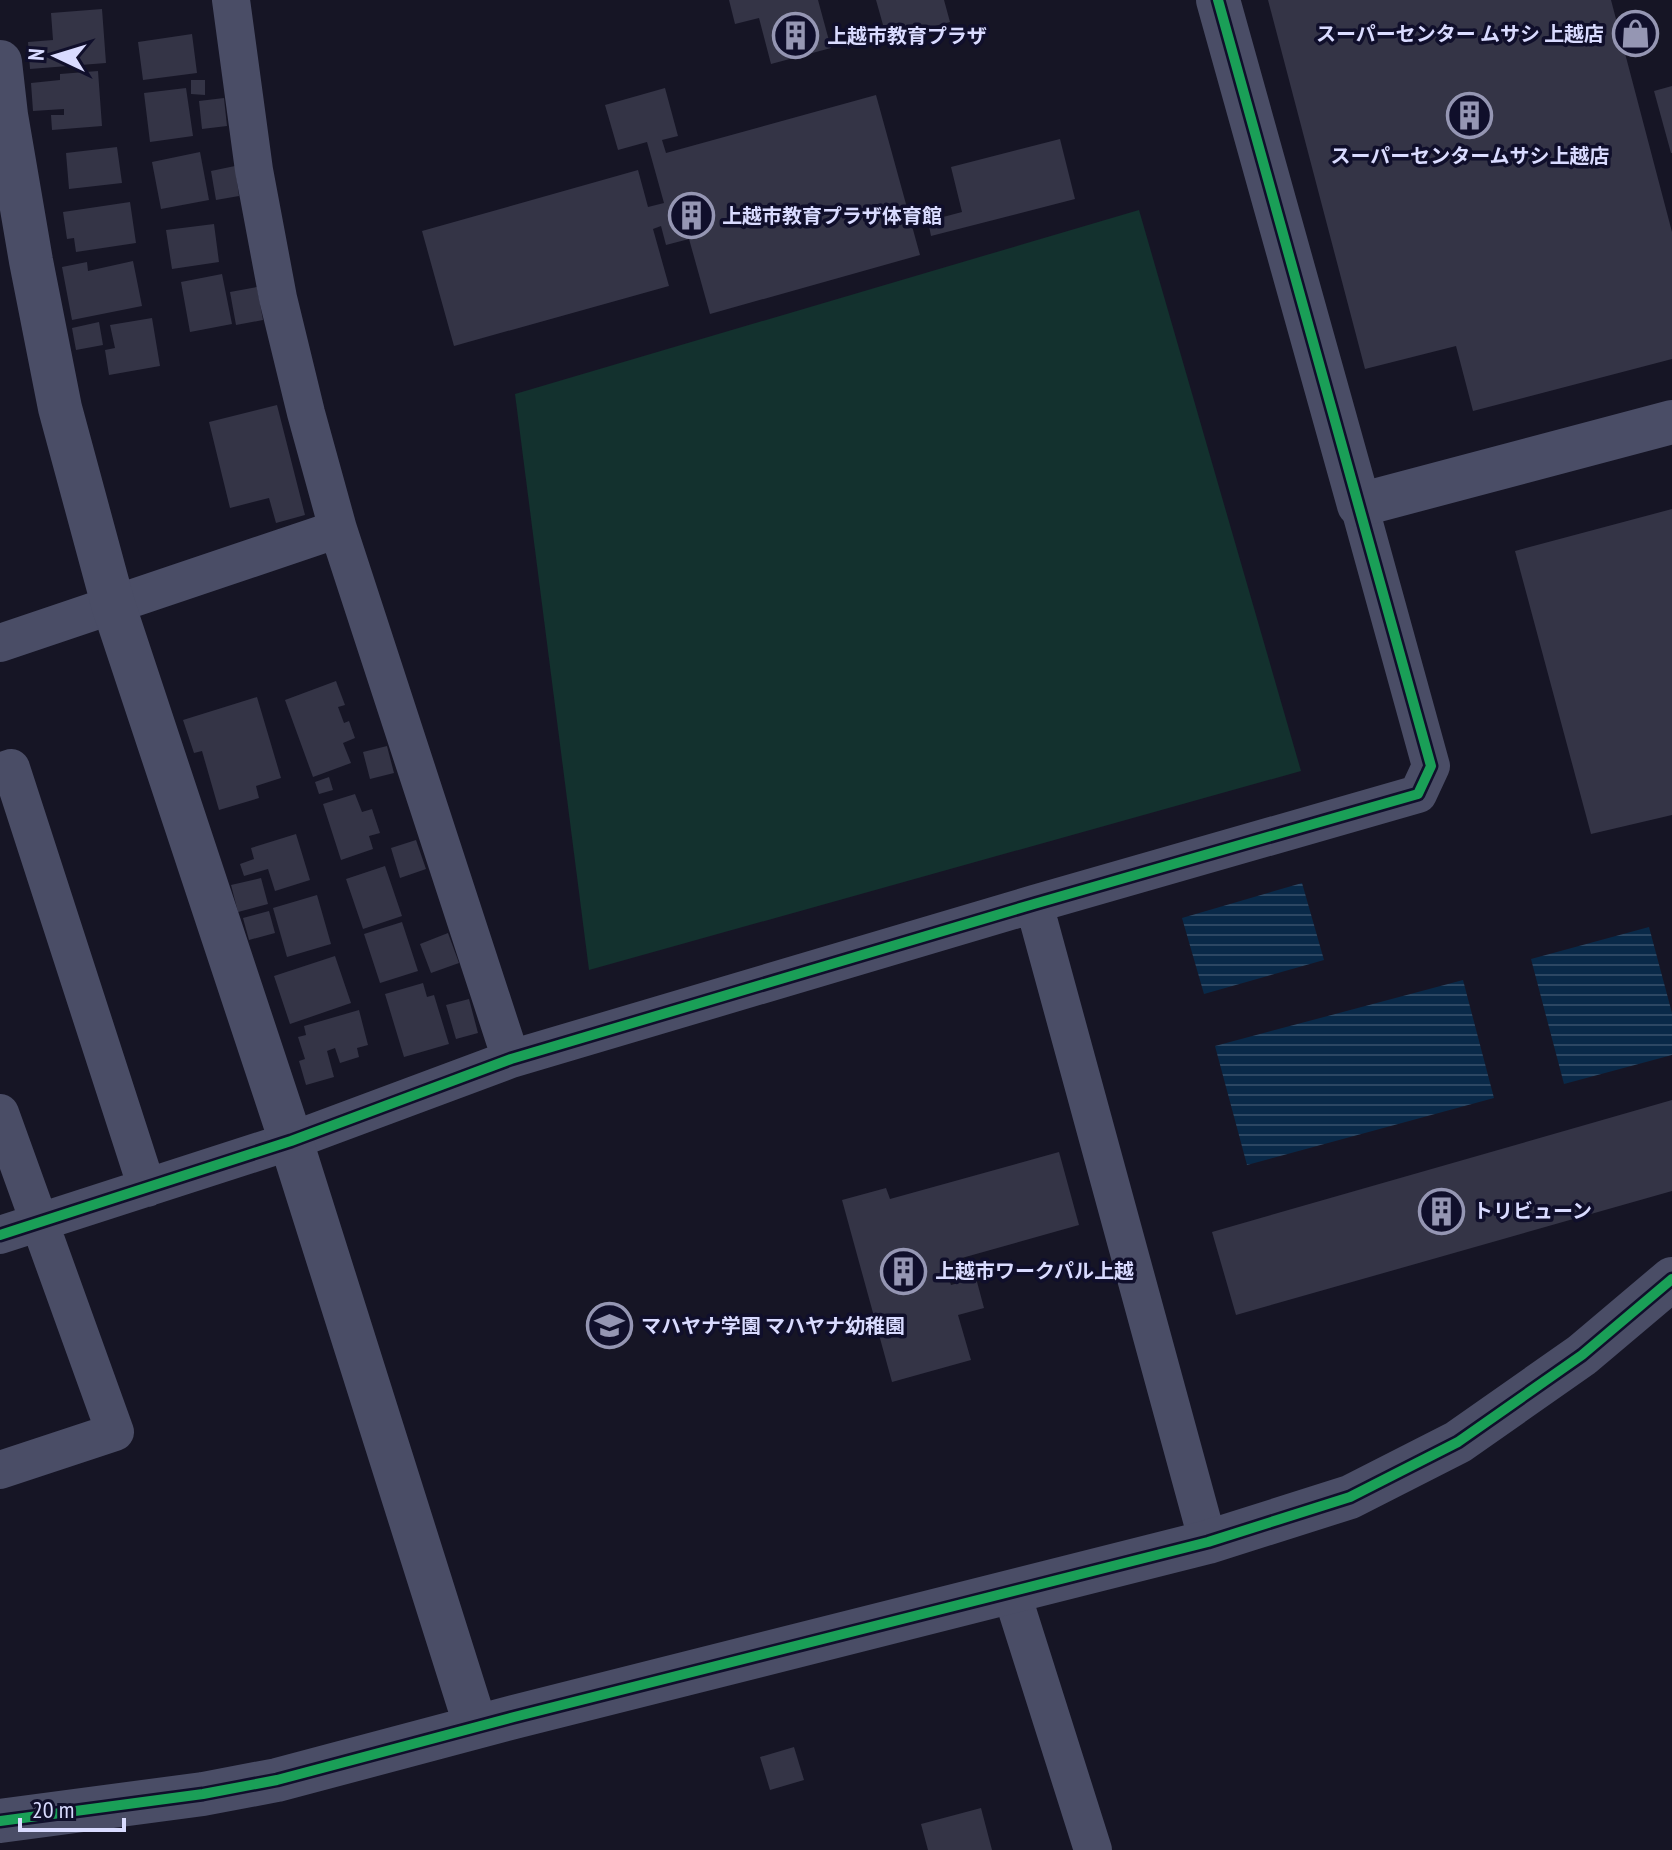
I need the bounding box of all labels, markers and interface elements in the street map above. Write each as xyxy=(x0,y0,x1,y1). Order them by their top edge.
shop icon: スーパーセンター ムサシ 上越店 xyxy=(1611,10,1659,58)
building icon: 上越市教育プラザ xyxy=(772,12,820,60)
north arrow xyxy=(16,16,96,96)
place label: スーパーセンター ムサシ 上越店 xyxy=(1316,21,1604,47)
place label: 上越市教育プラザ xyxy=(827,23,987,49)
text: N xyxy=(22,48,50,62)
building icon: スーパーセンタームサシ上越店 xyxy=(1446,92,1494,140)
place label: スーパーセンタームサシ上越店 xyxy=(1330,143,1610,169)
building icon: 上越市教育プラザ体育館 xyxy=(667,192,715,240)
place label: 上越市教育プラザ体育館 xyxy=(722,203,942,229)
building icon: トリビューン xyxy=(1418,1187,1466,1235)
place label: トリビューン xyxy=(1473,1198,1592,1224)
building icon: 上越市ワークパル上越 xyxy=(880,1247,928,1295)
place label: 上越市ワークパル上越 xyxy=(935,1258,1134,1284)
school or university icon: マハヤナ学園 マハヤナ幼稚園 xyxy=(586,1302,634,1350)
place label: マハヤナ学園 マハヤナ幼稚園 xyxy=(641,1313,905,1339)
scale bar xyxy=(20,1782,124,1832)
text: 20 m xyxy=(32,1794,74,1825)

